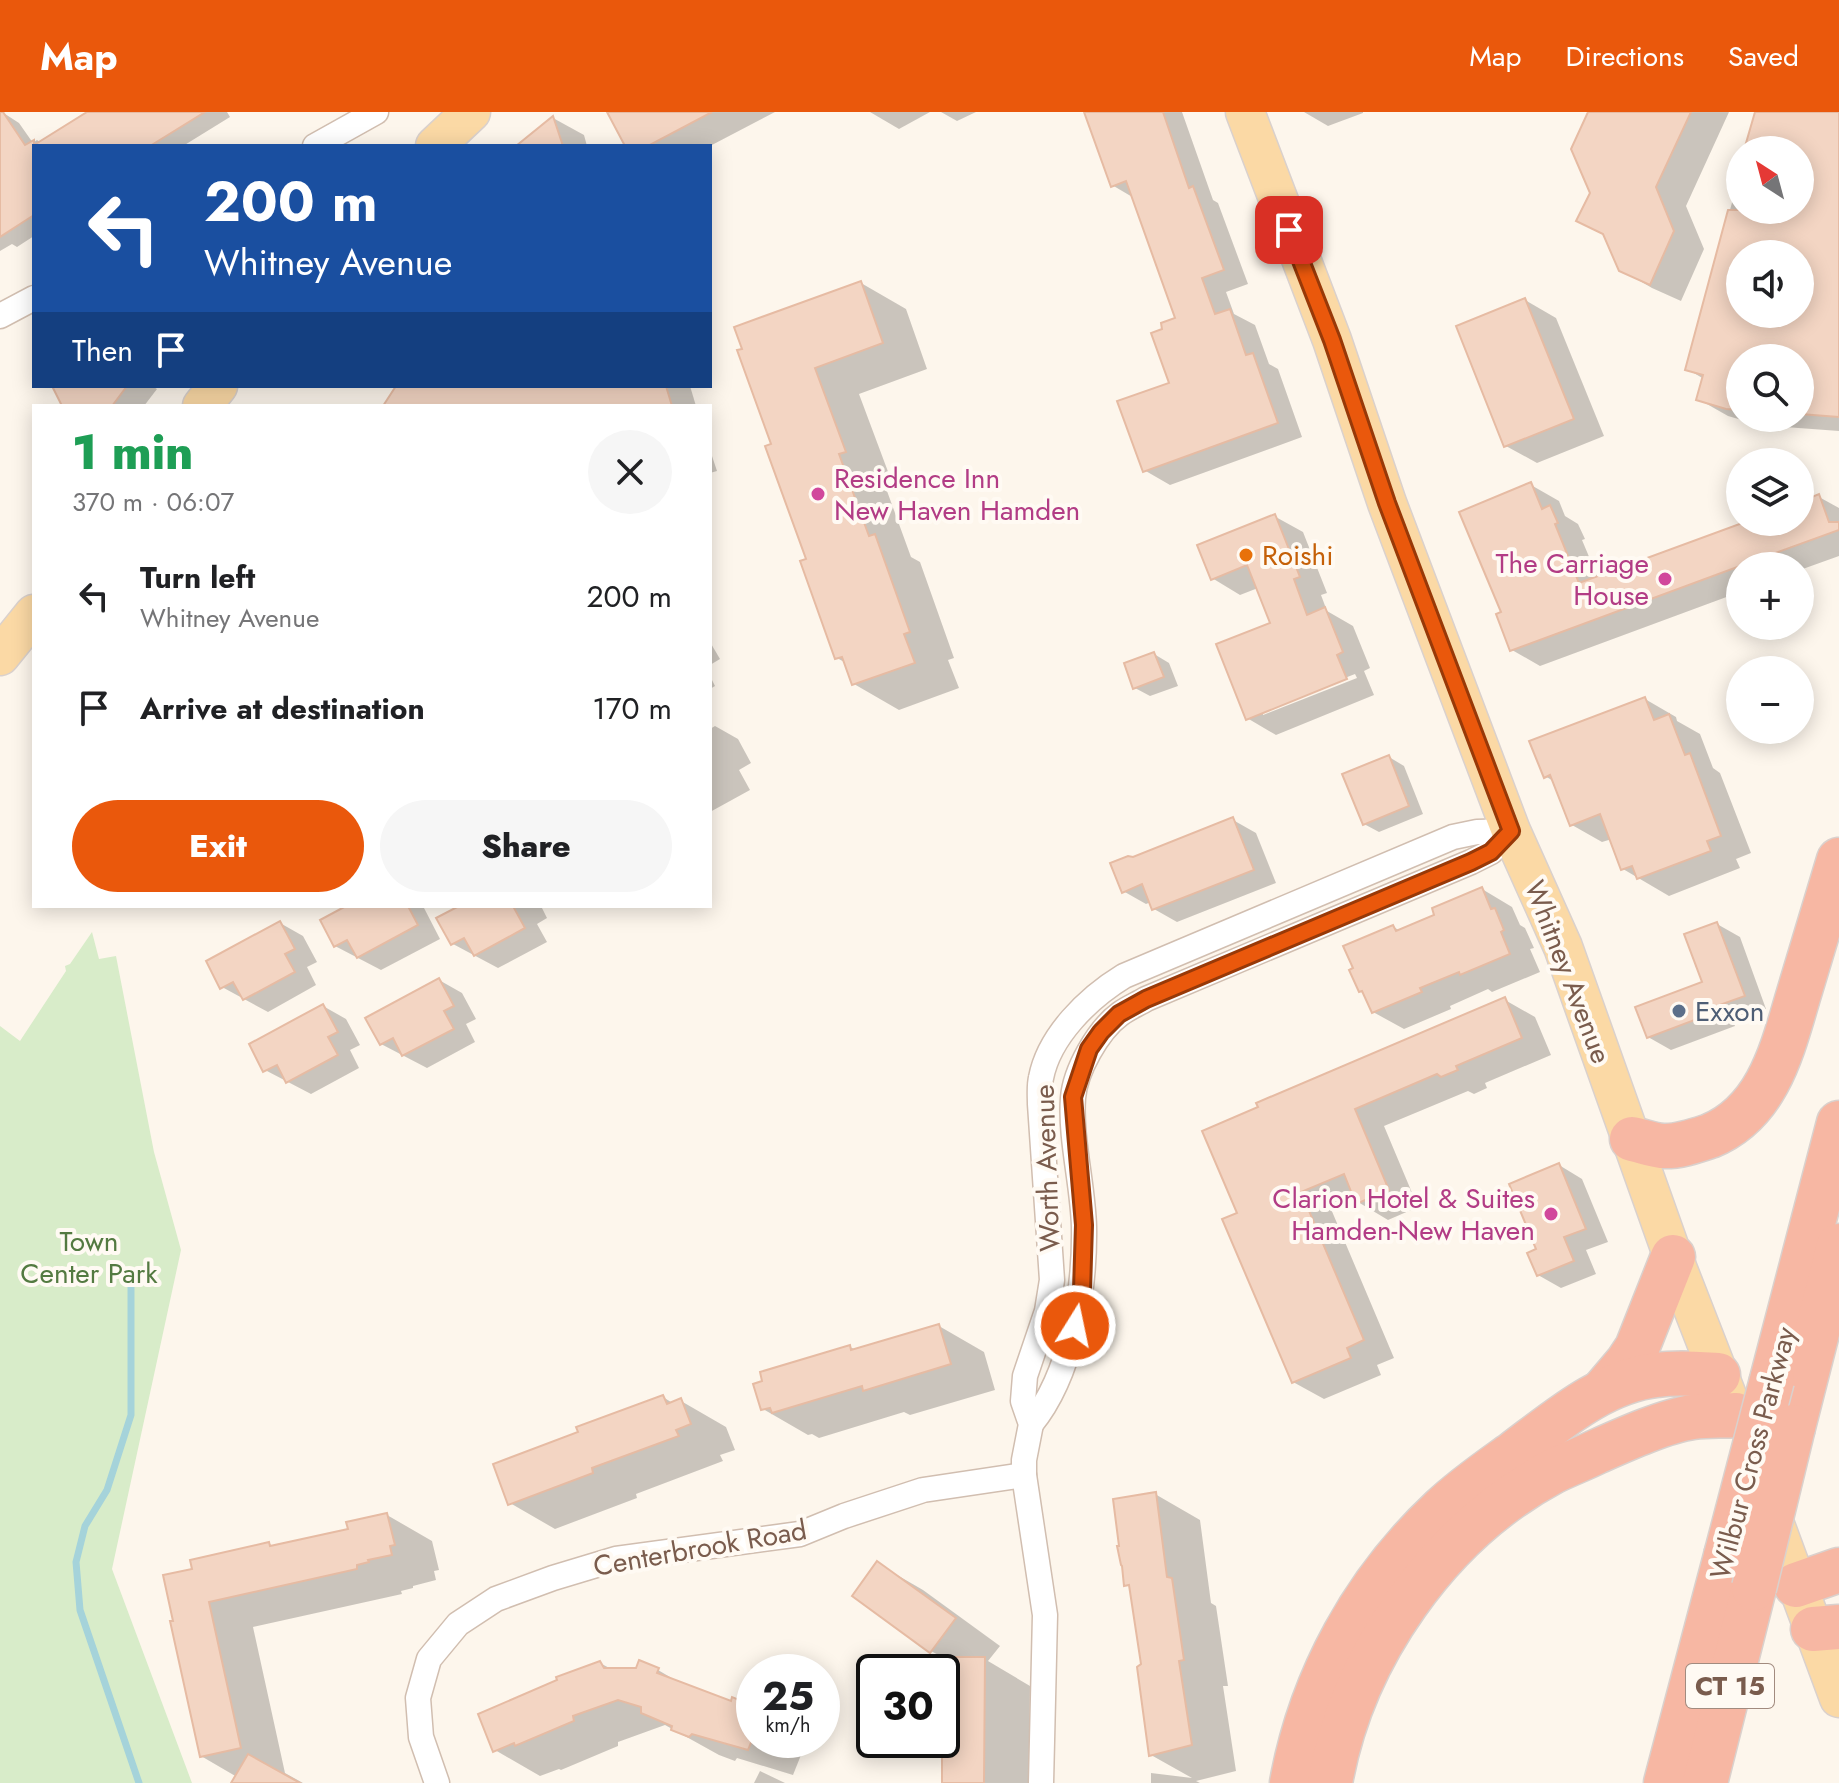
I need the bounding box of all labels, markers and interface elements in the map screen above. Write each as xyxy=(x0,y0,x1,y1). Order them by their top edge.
text: Map xyxy=(40,29,118,84)
text: Map xyxy=(1469,36,1521,77)
text: Directions xyxy=(1565,36,1684,77)
text: Saved xyxy=(1728,36,1799,77)
north arrow xyxy=(1726,136,1814,224)
map controls xyxy=(1726,136,1814,744)
text: 200 m xyxy=(204,161,378,242)
icon: left xyxy=(72,176,176,280)
pin xyxy=(1255,196,1323,264)
icon: arrive xyxy=(1267,208,1311,252)
text: Whitney Avenue xyxy=(204,236,452,288)
button: sound xyxy=(1726,240,1814,328)
icon: arrive xyxy=(149,328,193,372)
text: Then xyxy=(72,329,133,372)
button: search xyxy=(1726,344,1814,432)
text: 1 min xyxy=(72,418,193,487)
button: close xyxy=(588,430,672,514)
button: layers xyxy=(1726,448,1814,536)
place label: Residence Inn New Haven Hamden xyxy=(834,458,1080,531)
text: 370 m · 06:07 xyxy=(72,483,234,521)
marker: Residence Inn New Haven Hamden xyxy=(809,485,827,503)
place label: Roishi xyxy=(1262,535,1334,576)
place label: The Carriage House xyxy=(1495,543,1649,616)
marker: Roishi xyxy=(1237,546,1255,564)
button: + xyxy=(1726,552,1814,640)
text: Turn left xyxy=(140,556,255,599)
marker: The Carriage House xyxy=(1656,570,1674,588)
icon: left xyxy=(72,574,116,618)
text: 200 m xyxy=(587,575,672,618)
text: Whitney Avenue xyxy=(140,599,319,637)
button: − xyxy=(1726,656,1814,744)
icon: arrive xyxy=(72,686,116,730)
text: Arrive at destination xyxy=(140,687,425,730)
text: 170 m xyxy=(592,687,672,730)
button: Exit xyxy=(72,800,364,892)
button: Share xyxy=(380,800,672,892)
street label: Whitney Avenue xyxy=(1514,875,1622,1069)
place label: Exxon xyxy=(1695,991,1764,1032)
marker: Exxon xyxy=(1670,1002,1688,1020)
street label: Worth Avenue xyxy=(1024,1084,1070,1252)
place label: Clarion Hotel & Suites Hamden-New Haven xyxy=(1272,1178,1535,1251)
marker: Clarion Hotel & Suites Hamden-New Haven xyxy=(1542,1205,1560,1223)
park label: Town Center Park xyxy=(20,1221,158,1294)
position arrow xyxy=(1033,1284,1117,1368)
street label: Wilbur Cross Parkway xyxy=(1700,1322,1807,1584)
street label: Centerbrook Road xyxy=(590,1509,810,1587)
speed limit sign: 30 xyxy=(856,1654,960,1758)
road number: CT 15 xyxy=(1686,1664,1774,1708)
text: 25 xyxy=(762,1667,814,1725)
text: km/h xyxy=(765,1711,811,1740)

